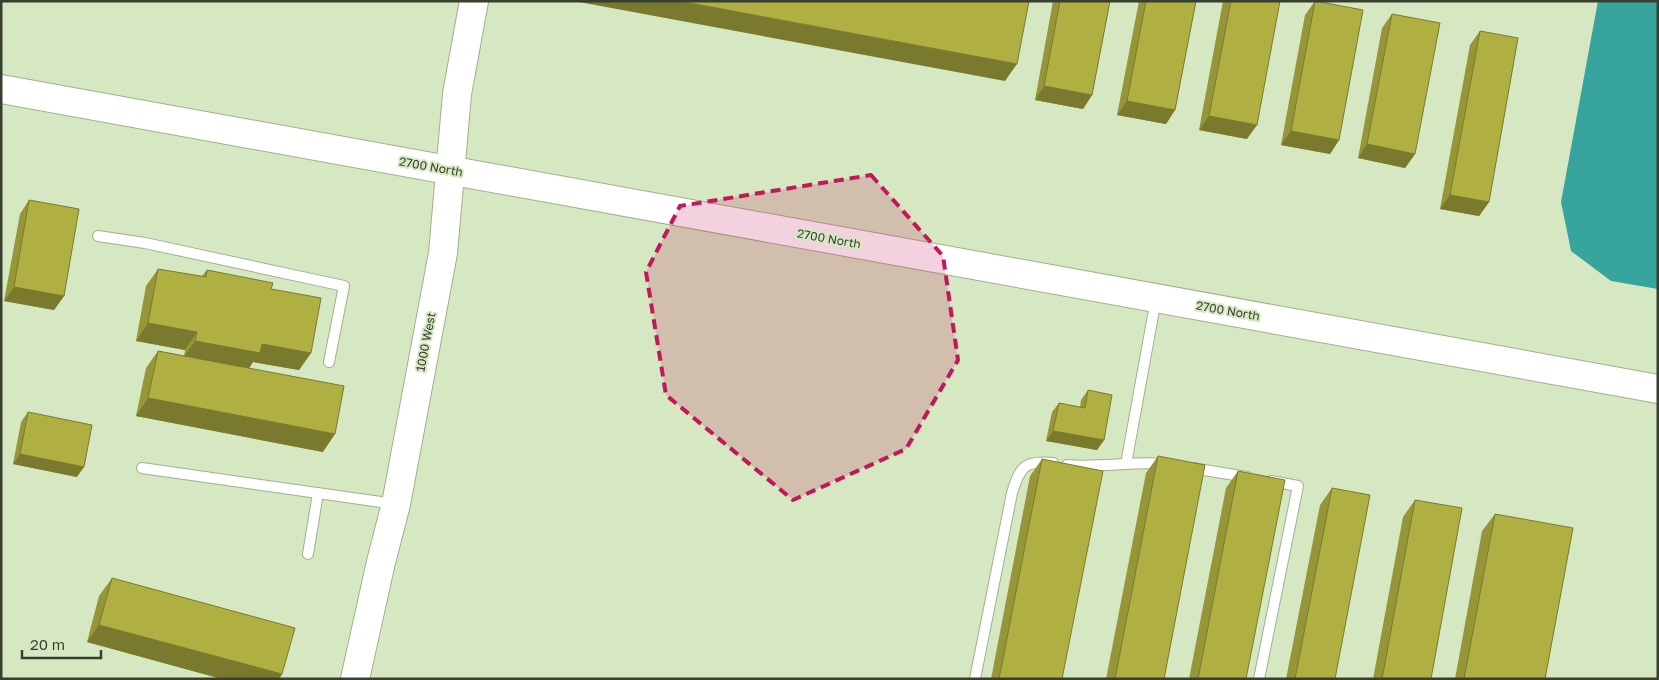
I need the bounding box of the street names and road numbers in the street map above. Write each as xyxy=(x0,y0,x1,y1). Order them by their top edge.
street label: 2700 North xyxy=(398,154,464,180)
street label: 2700 North xyxy=(796,226,862,252)
street label: 2700 North xyxy=(1195,298,1261,324)
street label: 1000 West xyxy=(412,311,439,373)

